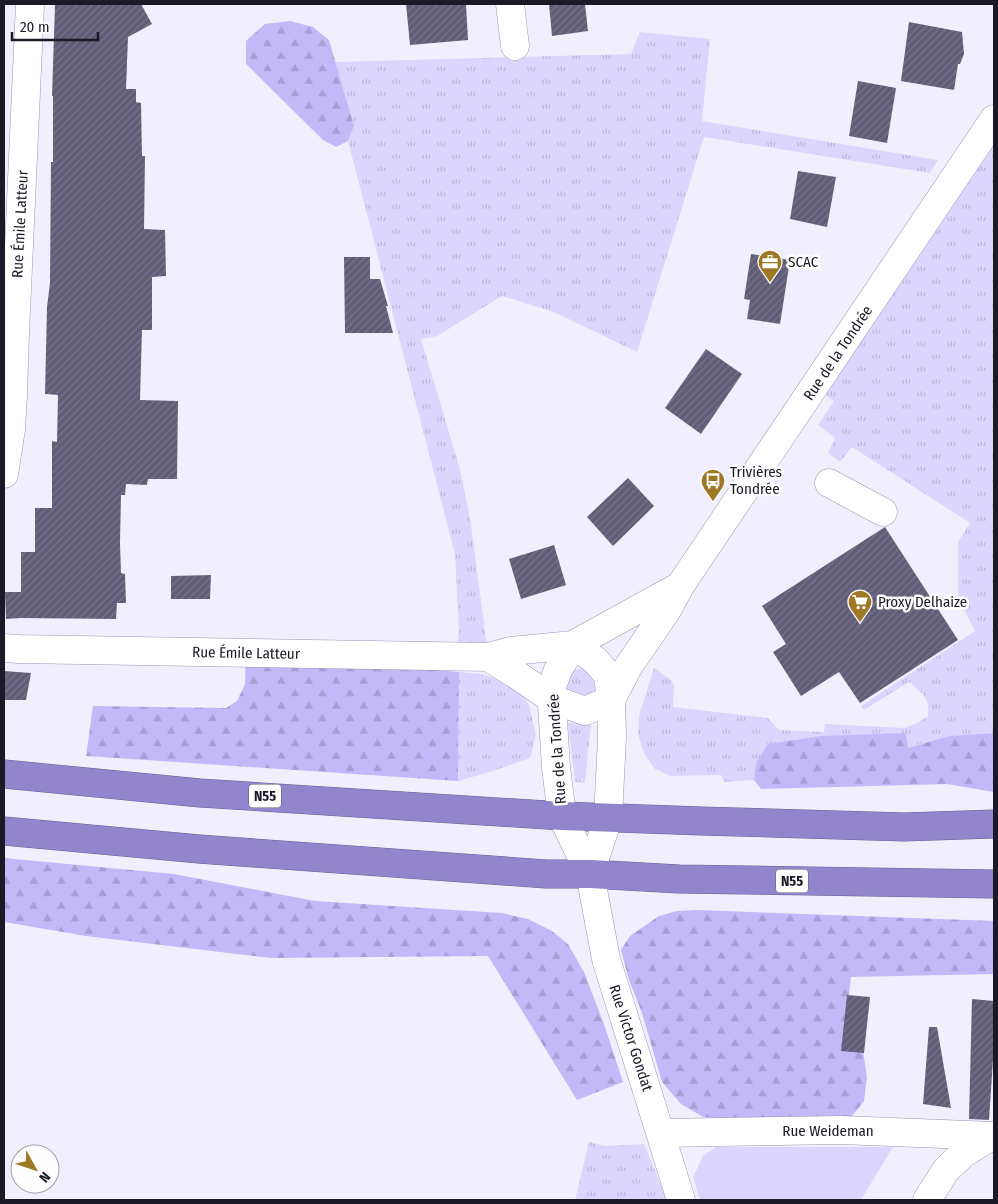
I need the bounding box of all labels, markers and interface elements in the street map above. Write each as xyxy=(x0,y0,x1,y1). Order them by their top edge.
scale bar xyxy=(12,10,99,42)
text: 20 m xyxy=(20,18,50,36)
street label: Rue Émile Latteur xyxy=(8,169,32,278)
office icon: SCAC xyxy=(757,249,783,283)
place label: SCAC xyxy=(788,253,819,271)
street label: Rue de la Tondrée xyxy=(800,302,876,404)
place label: Trivières Tondrée xyxy=(730,463,782,498)
bus stop icon: Trivières Tondrée xyxy=(700,468,726,502)
supermarket icon: Proxy Delhaize xyxy=(847,589,873,623)
place label: Proxy Delhaize xyxy=(878,593,967,611)
street label: Rue Émile Latteur xyxy=(192,643,301,663)
street label: Rue de la Tondrée xyxy=(544,693,570,805)
road number: N55 xyxy=(249,784,281,808)
road number: N55 xyxy=(776,869,808,892)
street label: Rue Victor Gondat xyxy=(605,983,657,1094)
street label: Rue Weideman xyxy=(782,1122,874,1140)
north arrow xyxy=(10,1144,60,1194)
text: N xyxy=(35,1168,54,1186)

